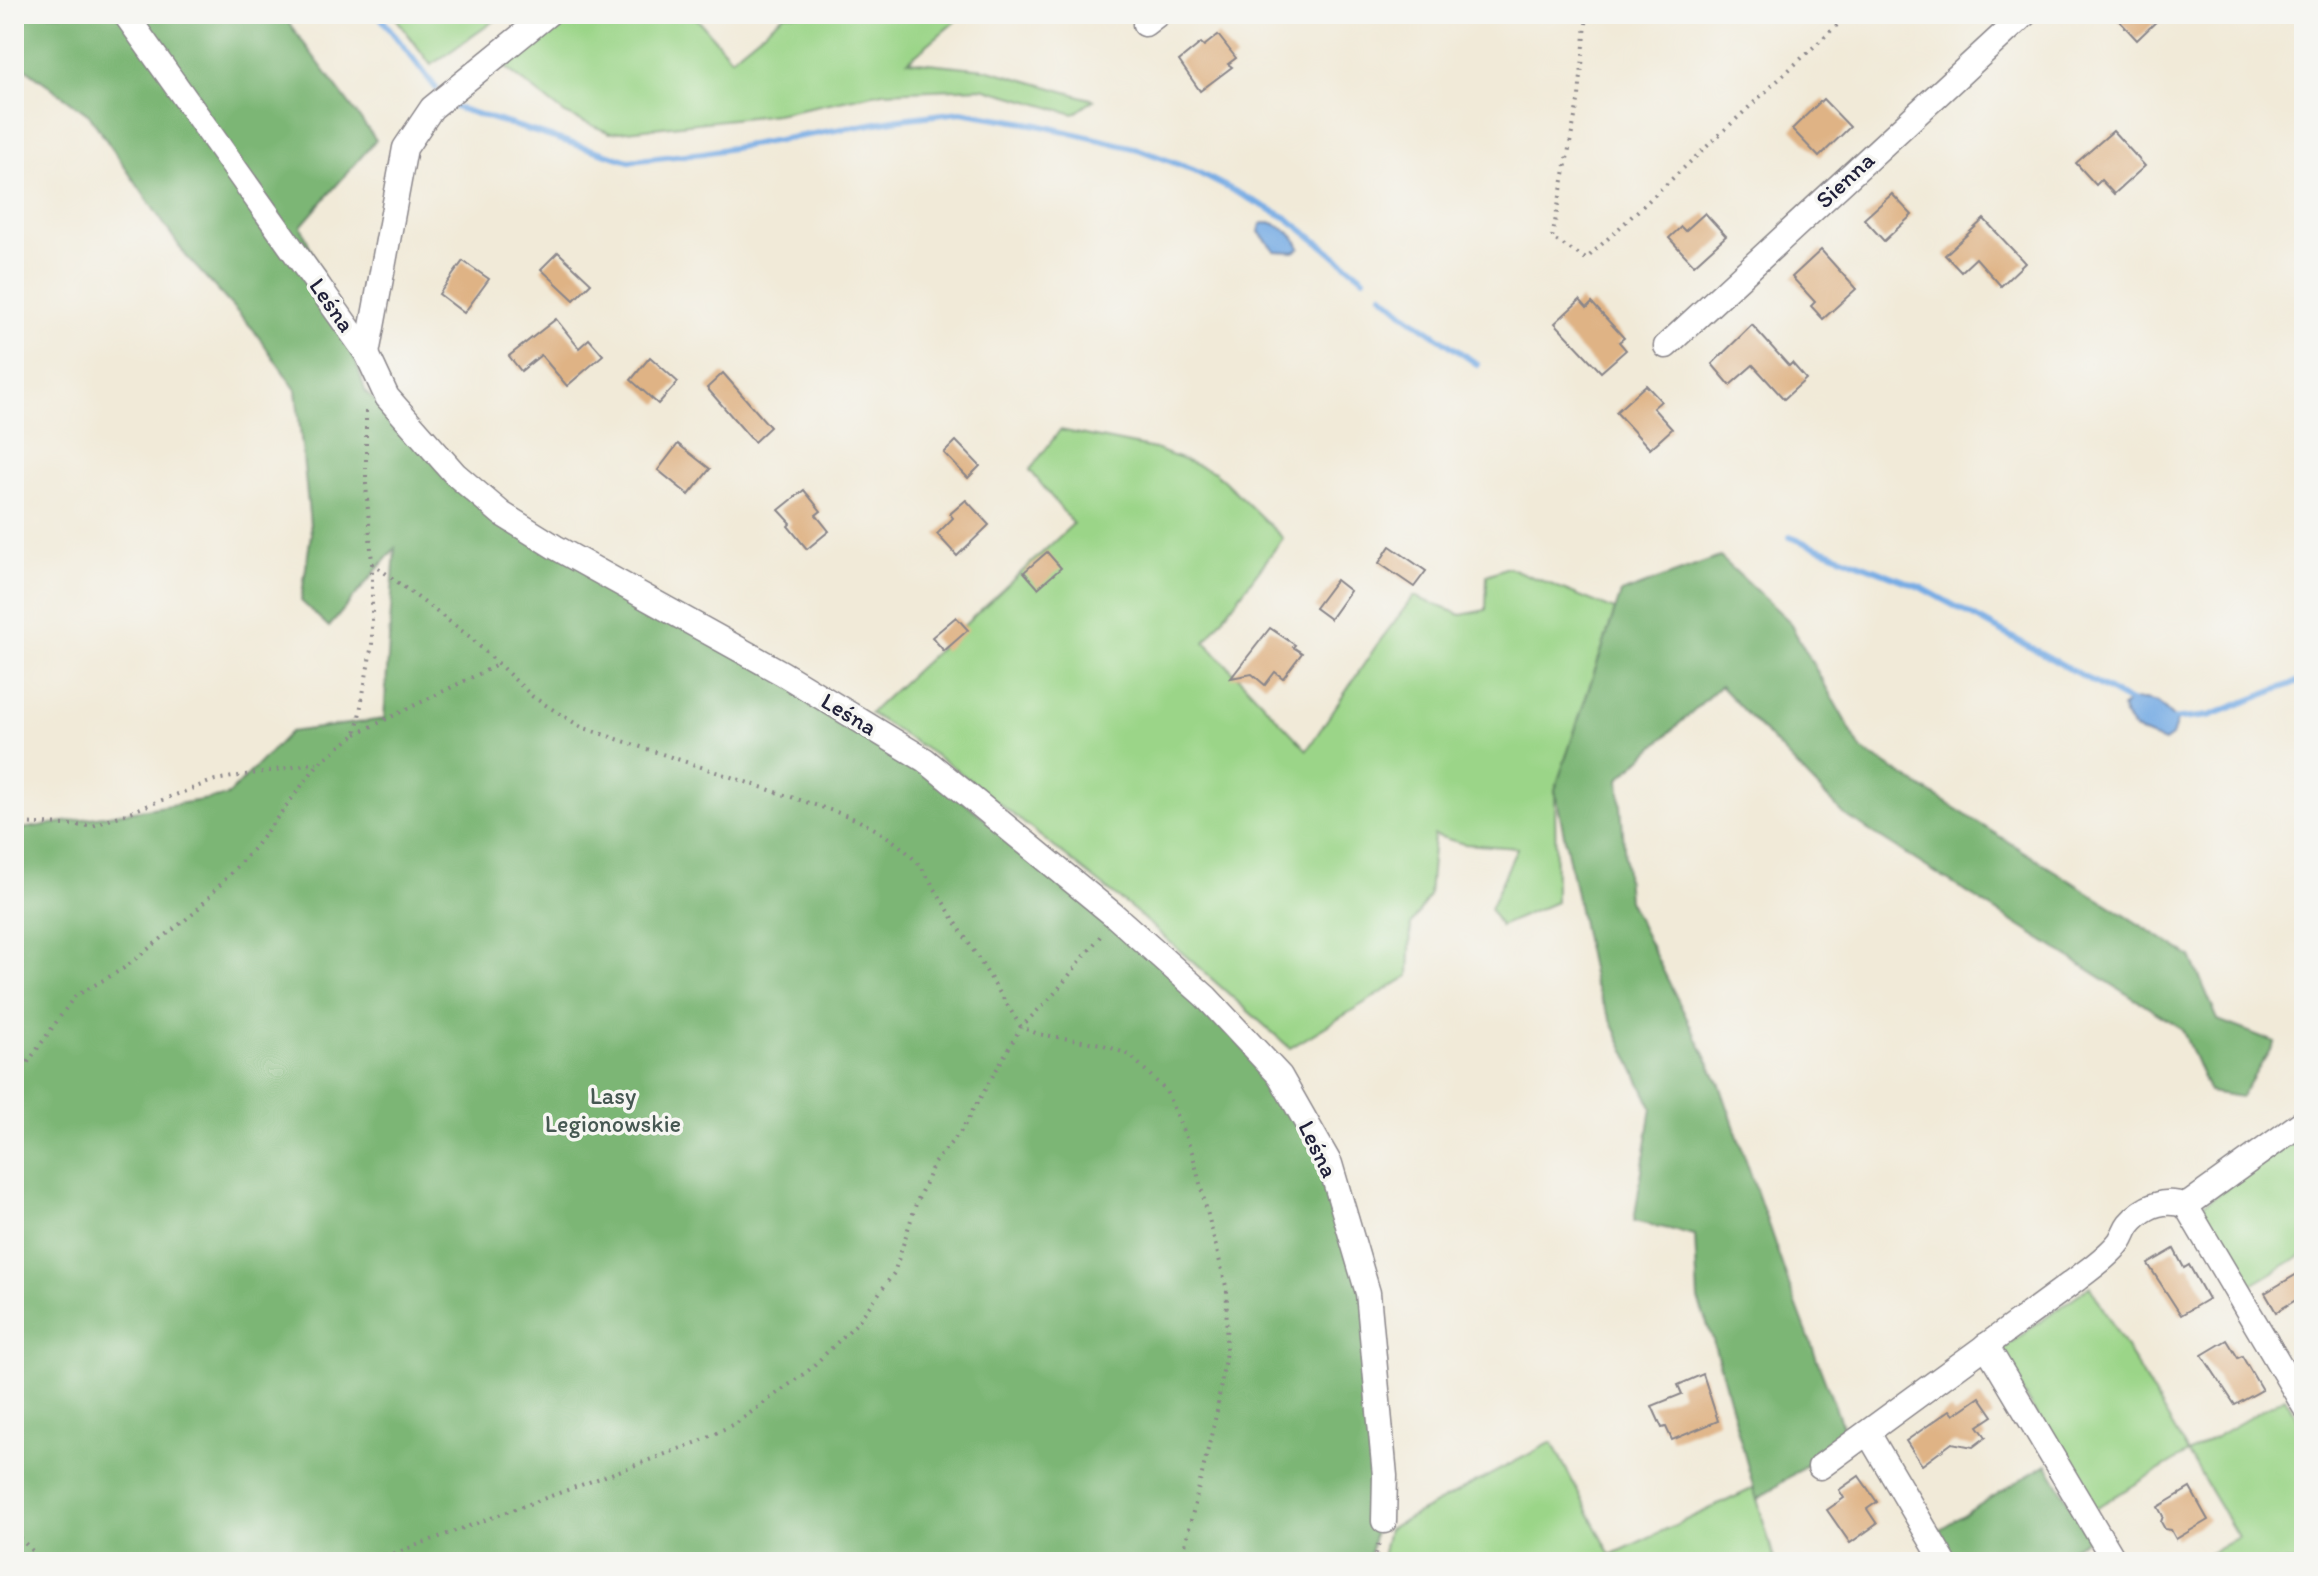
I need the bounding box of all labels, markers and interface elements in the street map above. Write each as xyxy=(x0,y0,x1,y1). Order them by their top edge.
street label: Sienna xyxy=(1809,145,1880,214)
street label: Leśna xyxy=(303,272,361,338)
street label: Leśna xyxy=(816,686,882,741)
park label: Lasy Legionowskie xyxy=(545,1081,681,1138)
street label: Leśna xyxy=(1292,1116,1345,1182)

